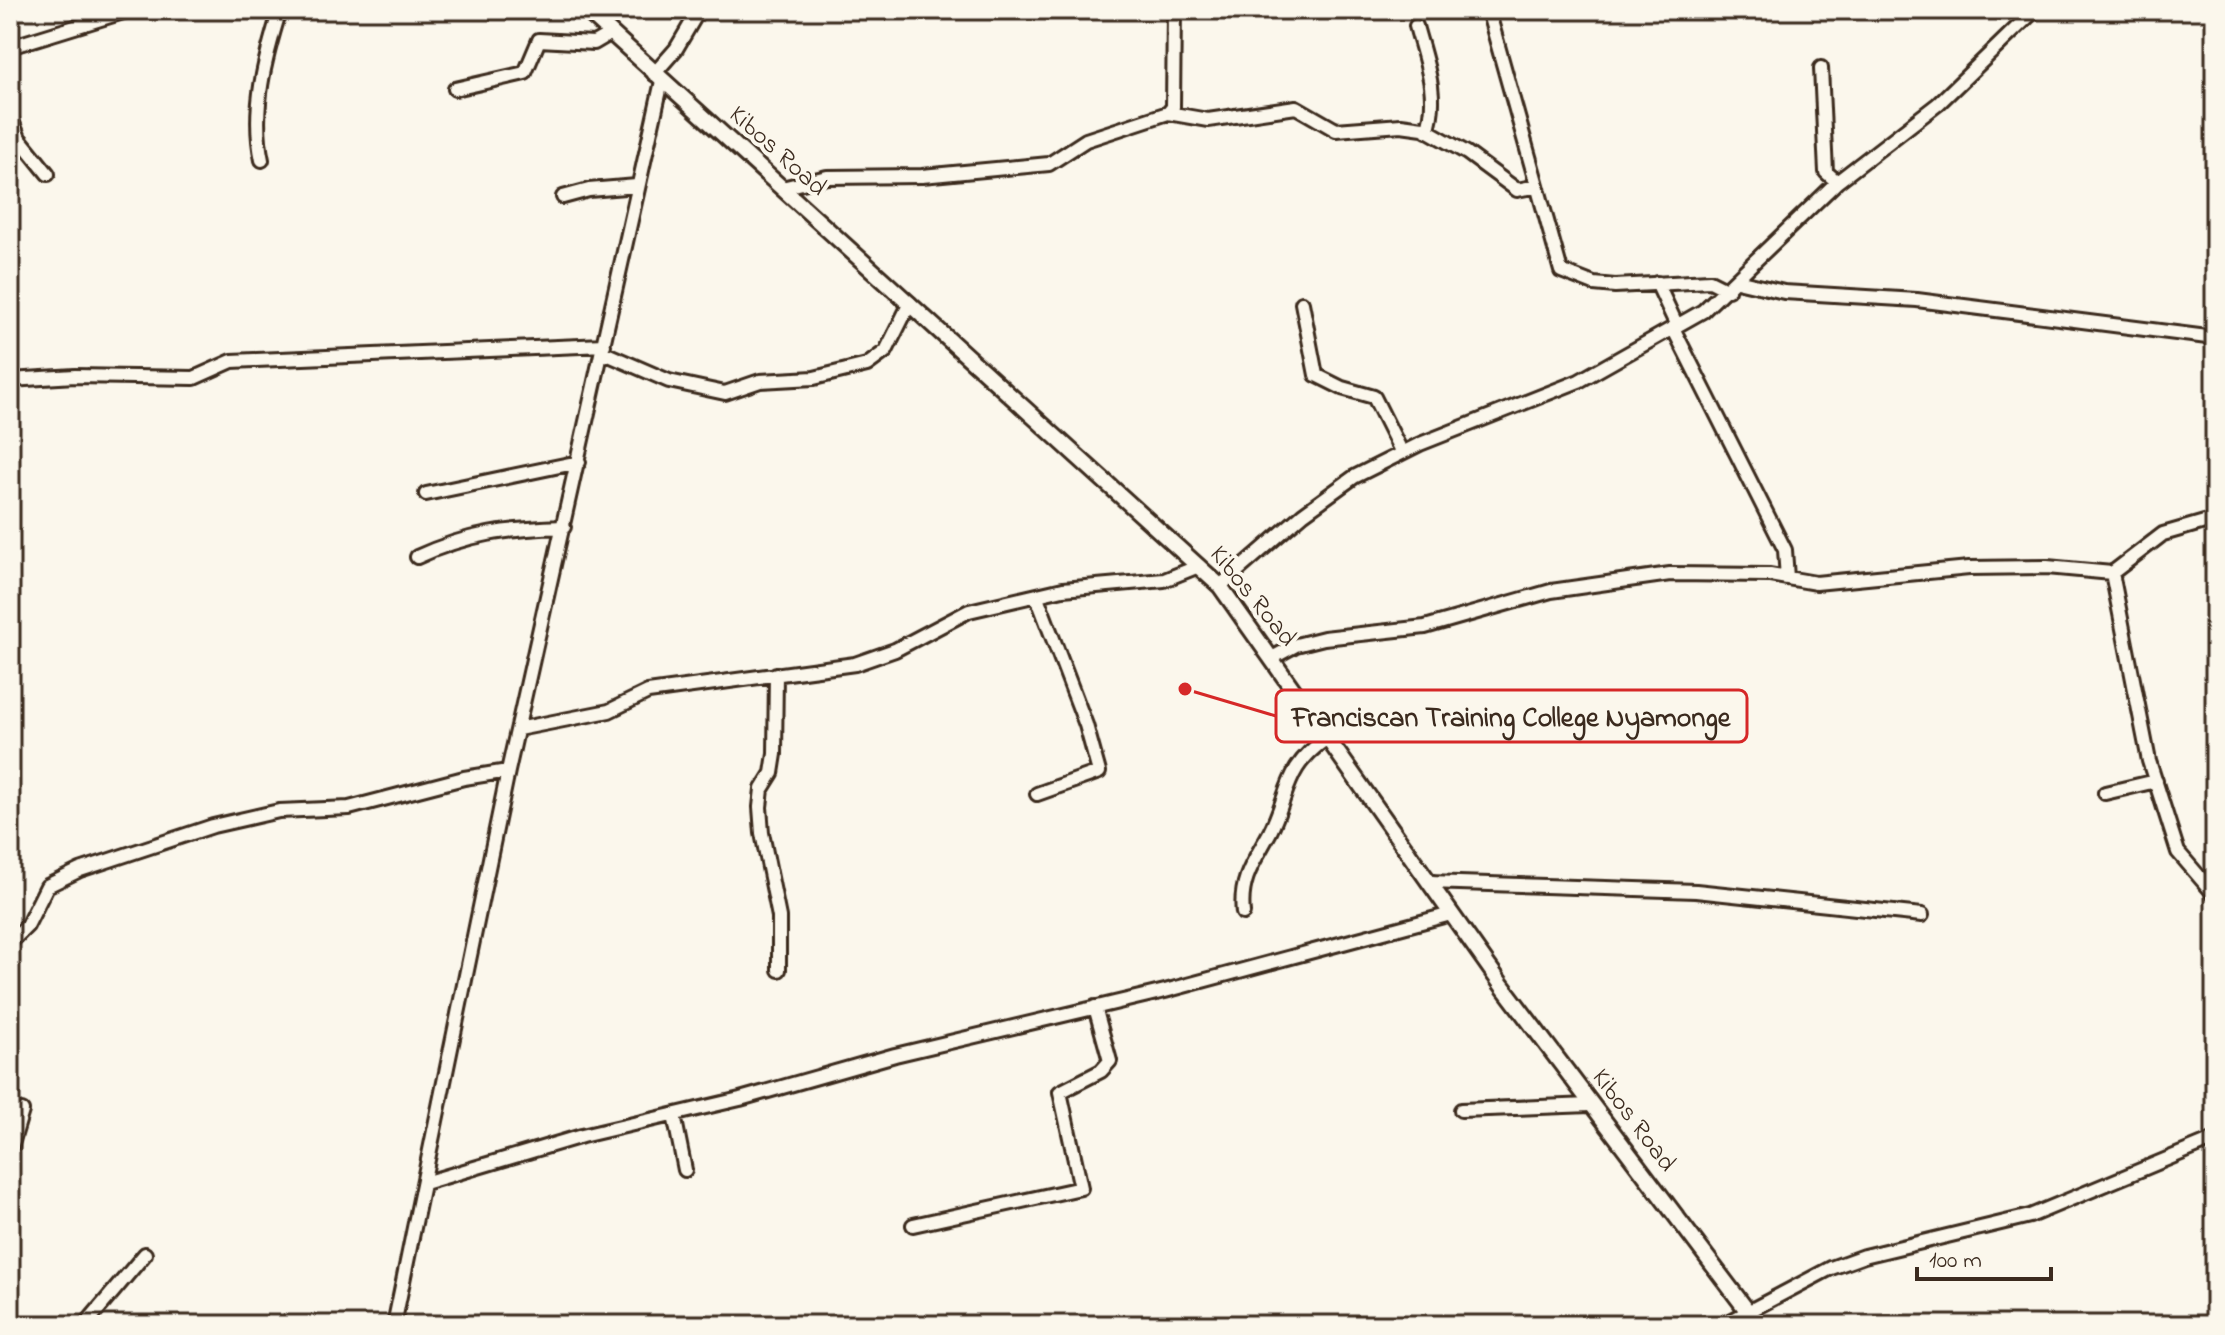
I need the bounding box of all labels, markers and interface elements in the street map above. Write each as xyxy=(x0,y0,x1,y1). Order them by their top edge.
street label: Kibos Road xyxy=(719,97,835,207)
street label: Kibos Road xyxy=(1199,538,1305,656)
callout: Franciscan Training College Nyamonge xyxy=(1276,690,1747,742)
text: Franciscan Training College Nyamonge xyxy=(1290,699,1732,741)
street label: Kibos Road xyxy=(1581,1061,1685,1181)
scale bar xyxy=(1917,1231,2051,1281)
text: 100 m xyxy=(1929,1244,1982,1279)

